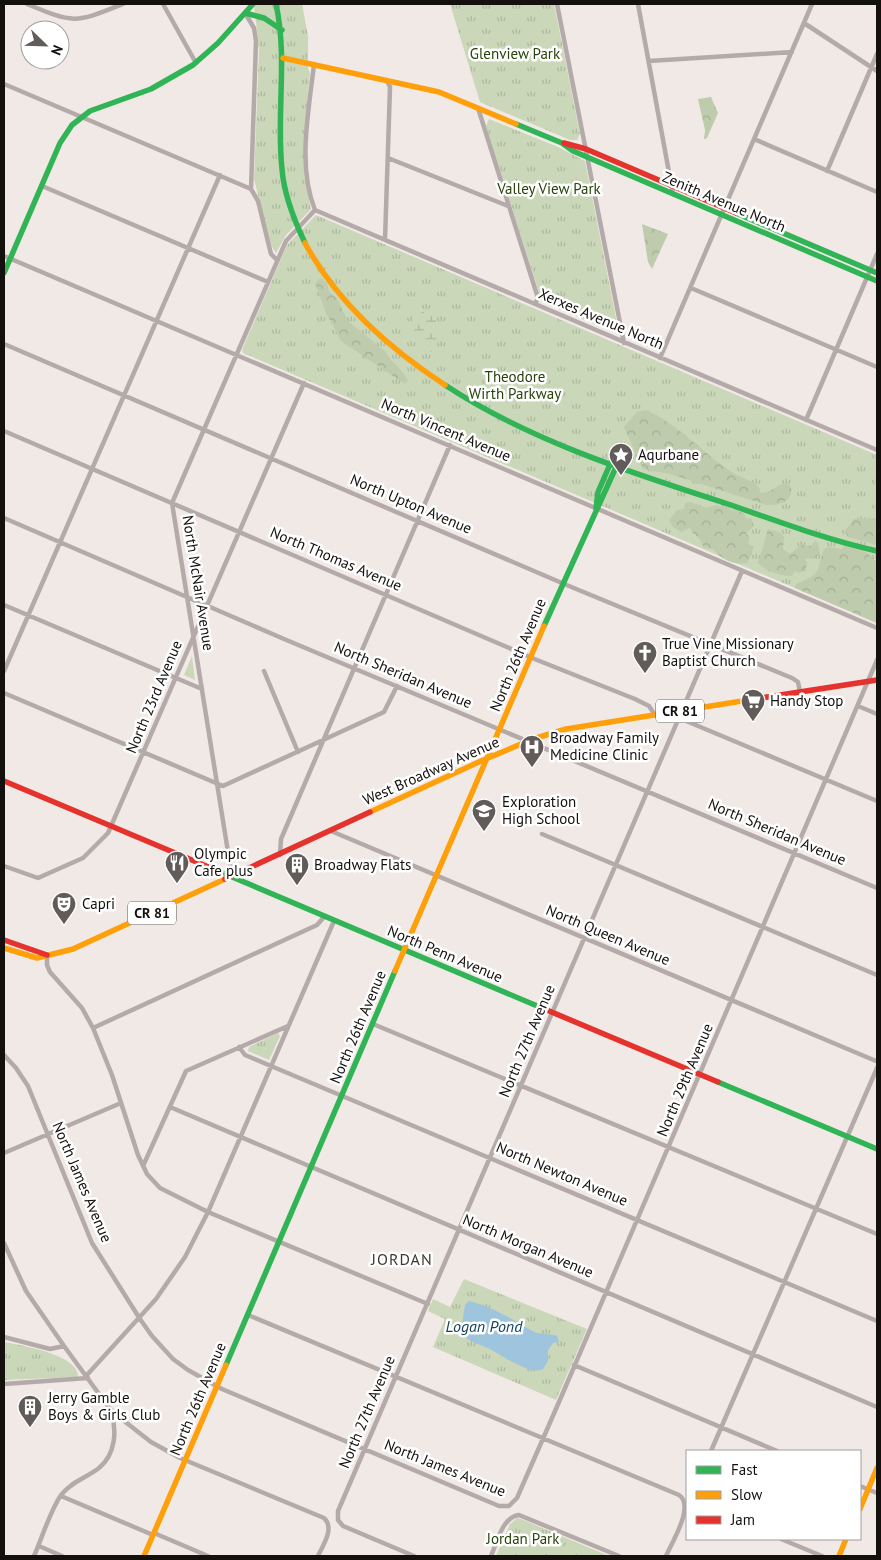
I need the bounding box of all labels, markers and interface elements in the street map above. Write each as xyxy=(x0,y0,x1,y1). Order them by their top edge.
north arrow xyxy=(20,20,70,70)
text: N xyxy=(47,42,67,58)
park label: Glenview Park xyxy=(470,44,561,63)
street label: Zenith Avenue North xyxy=(660,167,789,236)
park label: Valley View Park xyxy=(496,179,602,198)
street label: Xerxes Avenue North xyxy=(536,284,667,353)
park label: Theodore Wirth Parkway xyxy=(469,367,561,403)
street label: North Vincent Avenue xyxy=(379,394,514,465)
place icon: Aqurbane xyxy=(608,442,634,476)
place label: Aqurbane xyxy=(638,445,699,464)
street label: North Upton Avenue xyxy=(347,469,475,538)
street label: North McNair Avenue xyxy=(178,514,219,652)
street label: North Thomas Avenue xyxy=(267,522,405,595)
street label: North 26th Avenue xyxy=(485,595,550,714)
place label: True Vine Missionary Baptist Church xyxy=(662,634,794,670)
street label: North 23rd Avenue xyxy=(121,637,186,756)
street label: North Sheridan Avenue xyxy=(331,637,475,712)
church icon: True Vine Missionary Baptist Church xyxy=(632,640,658,674)
supermarket icon: Handy Stop xyxy=(740,688,766,722)
place label: Handy Stop xyxy=(770,691,843,710)
road number: CR 81 xyxy=(656,699,704,722)
place label: Broadway Family Medicine Clinic xyxy=(550,728,659,764)
street label: West Broadway Avenue xyxy=(360,732,502,809)
hospital icon: Broadway Family Medicine Clinic xyxy=(519,734,545,768)
place label: Exploration High School xyxy=(502,792,580,828)
street label: North Sheridan Avenue xyxy=(705,794,849,869)
school or university icon: Exploration High School xyxy=(471,798,497,832)
place label: Olympic Cafe plus xyxy=(194,844,253,880)
restaurant icon: Olympic Cafe plus xyxy=(164,850,190,884)
building icon: Broadway Flats xyxy=(284,852,310,886)
place label: Broadway Flats xyxy=(314,855,411,874)
theatre icon: Capri xyxy=(51,891,77,925)
place label: Capri xyxy=(82,894,115,913)
street label: North Queen Avenue xyxy=(543,900,673,969)
road number: CR 81 xyxy=(128,901,176,924)
street label: North Penn Avenue xyxy=(385,921,506,986)
street label: North 26th Avenue xyxy=(325,967,390,1086)
street label: North 27th Avenue xyxy=(494,982,559,1100)
street label: North 29th Avenue xyxy=(652,1020,717,1139)
street label: North James Avenue xyxy=(48,1119,116,1245)
street label: North Newton Avenue xyxy=(494,1137,631,1210)
street label: North Morgan Avenue xyxy=(460,1209,596,1282)
district label: JORDAN xyxy=(370,1249,433,1269)
water label: Logan Pond xyxy=(446,1316,523,1336)
street label: North 26th Avenue xyxy=(165,1339,230,1458)
street label: North 27th Avenue xyxy=(334,1353,399,1471)
place label: Jerry Gamble Boys & Girls Club xyxy=(47,1388,160,1424)
building icon: Jerry Gamble Boys & Girls Club xyxy=(17,1394,43,1428)
street label: North James Avenue xyxy=(382,1435,509,1501)
legend xyxy=(686,1450,861,1540)
text: Fast xyxy=(731,1460,758,1479)
text: Slow xyxy=(731,1485,762,1504)
text: Jam xyxy=(730,1510,755,1529)
park label: Jordan Park xyxy=(486,1529,560,1548)

